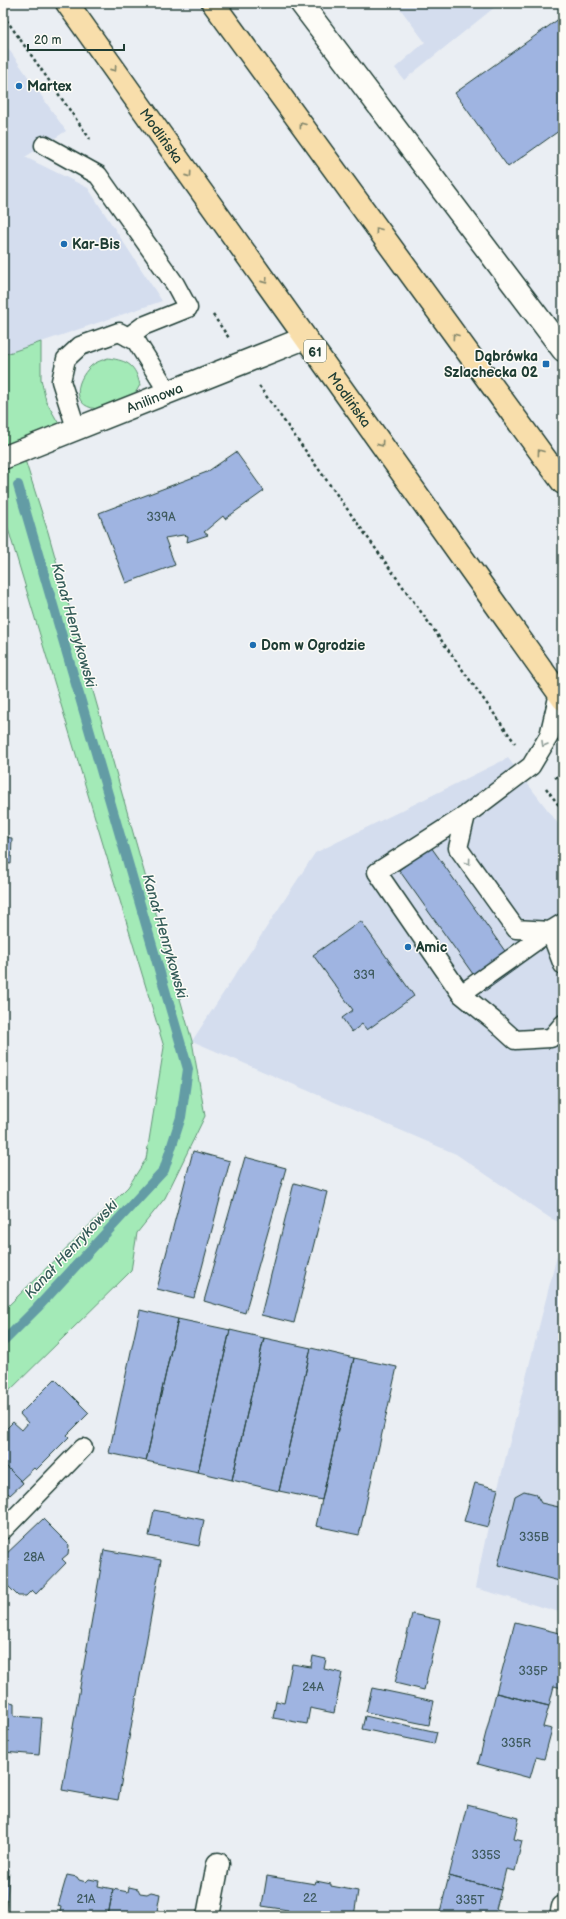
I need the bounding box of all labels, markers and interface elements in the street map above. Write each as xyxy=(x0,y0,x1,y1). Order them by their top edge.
scale bar xyxy=(28,26,124,52)
text: 20 m xyxy=(34,33,61,48)
one-way arrow xyxy=(109,65,117,72)
place label: Martex xyxy=(27,78,72,95)
marker: Martex xyxy=(14,81,24,91)
street label: Modlińska xyxy=(136,105,187,167)
one-way arrow xyxy=(300,123,307,130)
one-way arrow xyxy=(184,171,192,178)
one-way arrow xyxy=(376,228,383,235)
place label: Kar-Bis xyxy=(72,236,120,253)
marker: Kar-Bis xyxy=(59,239,69,249)
one-way arrow xyxy=(260,277,267,284)
one-way arrow xyxy=(453,333,460,340)
road number: 61 xyxy=(304,340,326,362)
place label: Dąbrówka Szlachecka 02 xyxy=(444,348,539,381)
marker: Dąbrówka Szlachecka 02 xyxy=(541,359,551,369)
street label: Modlińska xyxy=(324,369,375,431)
street label: Anilinowa xyxy=(124,379,185,417)
one-way arrow xyxy=(376,439,383,446)
one-way arrow xyxy=(538,449,545,456)
house number: 339A xyxy=(146,510,176,525)
water label: Kanał Henrykowski xyxy=(47,561,101,690)
place label: Dom w Ogrodzie xyxy=(261,637,365,654)
marker: Dom w Ogrodzie xyxy=(248,640,258,650)
one-way arrow xyxy=(542,740,549,747)
one-way arrow xyxy=(463,857,470,864)
water label: Kanał Henrykowski xyxy=(138,872,192,1001)
place label: Amic xyxy=(415,939,448,956)
marker: Amic xyxy=(403,942,413,952)
house number: 339 xyxy=(353,968,375,983)
water label: Kanał Henrykowski xyxy=(21,1195,123,1303)
house number: 335B xyxy=(519,1530,549,1545)
house number: 28A xyxy=(23,1550,45,1565)
house number: 335P xyxy=(518,1664,548,1679)
house number: 24A xyxy=(302,1680,324,1695)
house number: 335R xyxy=(501,1736,532,1751)
house number: 335S xyxy=(472,1848,500,1863)
house number: 22 xyxy=(303,1891,317,1906)
house number: 21A xyxy=(77,1892,96,1907)
house number: 335T xyxy=(456,1893,485,1908)

